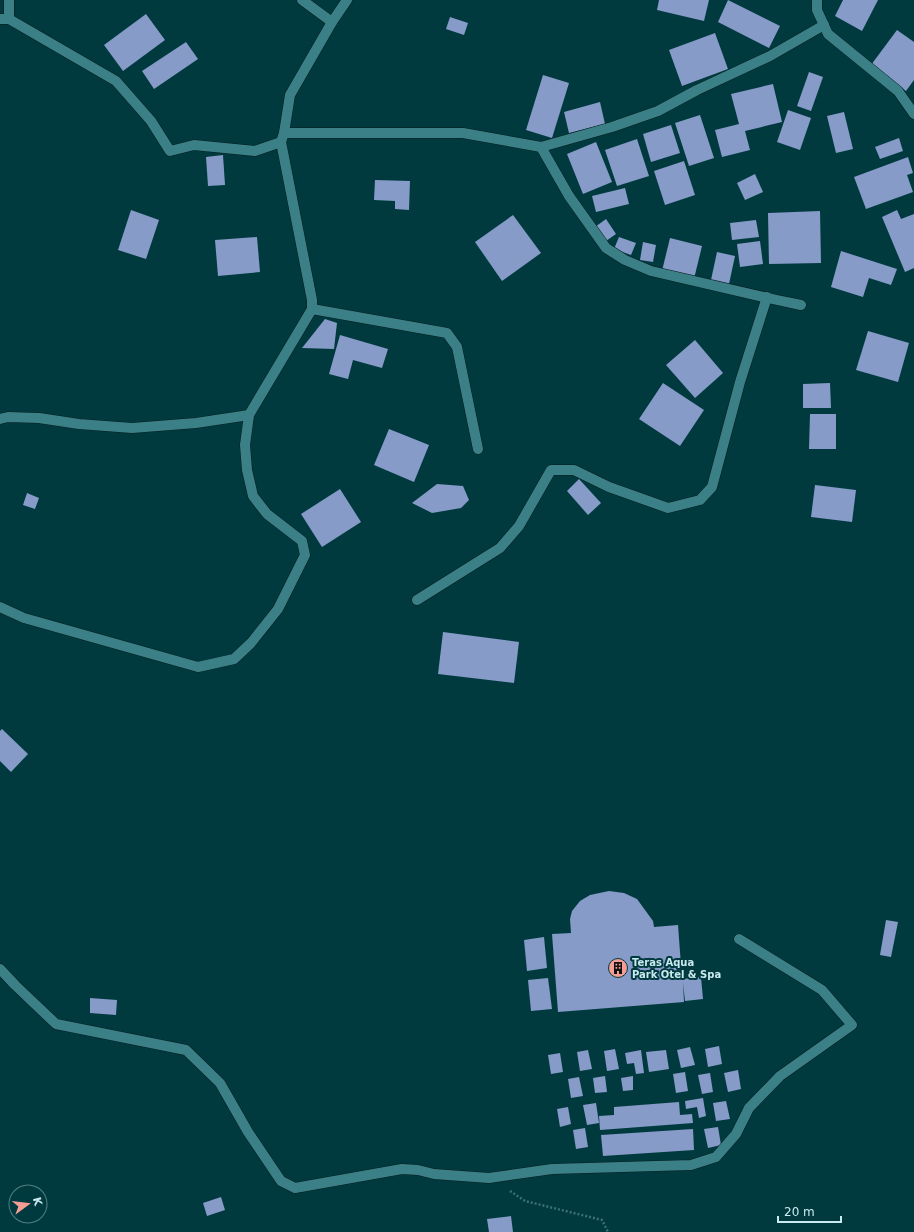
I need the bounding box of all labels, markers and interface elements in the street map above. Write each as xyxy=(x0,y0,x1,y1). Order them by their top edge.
building icon: Teras Aqua Park Otel & Spa xyxy=(607,957,629,979)
place label: Teras Aqua Park Otel & Spa xyxy=(632,957,721,980)
north arrow xyxy=(8,1184,48,1224)
text: K xyxy=(30,1196,45,1208)
scale bar xyxy=(778,1198,841,1224)
text: 20 m xyxy=(784,1205,815,1219)

